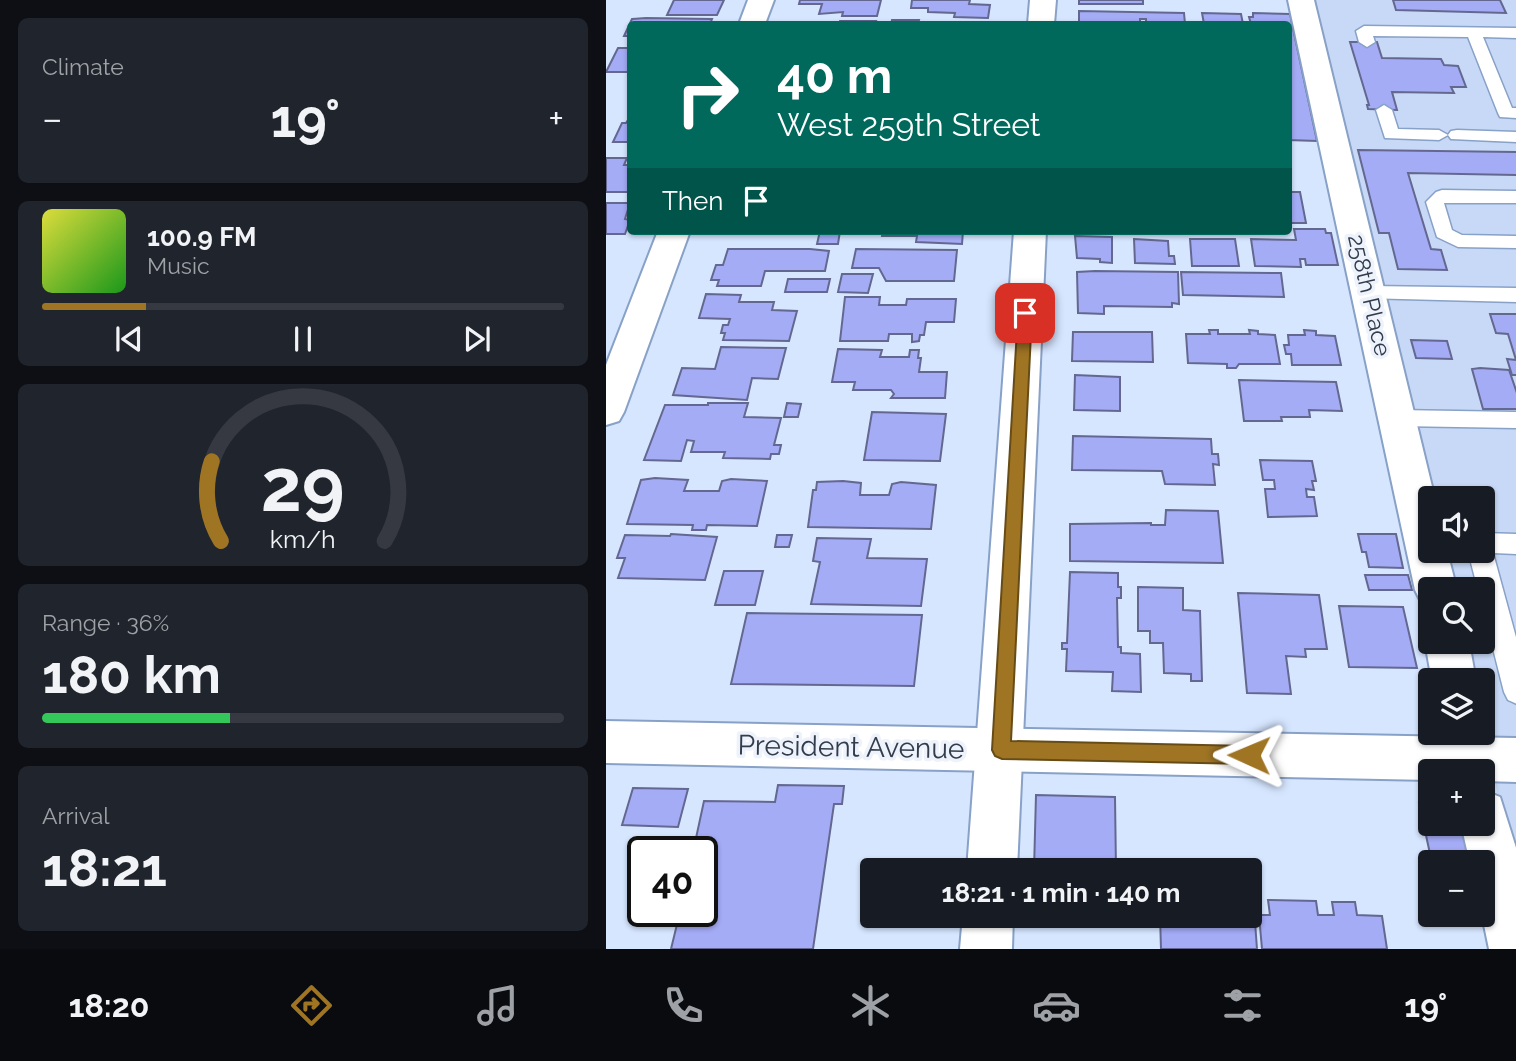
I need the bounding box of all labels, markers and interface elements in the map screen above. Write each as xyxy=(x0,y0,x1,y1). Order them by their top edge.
text: 40 m xyxy=(777,47,892,104)
icon: right xyxy=(662,49,753,140)
text: Climate xyxy=(42,53,124,80)
text: 19° xyxy=(271,88,340,149)
text: − xyxy=(42,96,62,141)
text: + xyxy=(548,96,564,141)
text: West 259th Street xyxy=(777,106,1041,143)
icon: arrive xyxy=(737,182,775,220)
text: Then xyxy=(662,186,723,216)
text: 100.9 FM xyxy=(147,222,257,252)
street label: 258th Place xyxy=(1343,231,1397,359)
text: Music xyxy=(147,252,210,279)
pin xyxy=(995,283,1055,343)
icon: arrive xyxy=(1006,294,1044,332)
icon: previous xyxy=(110,320,148,358)
icon: pause xyxy=(284,320,322,358)
icon: next xyxy=(458,320,496,358)
text: 29 xyxy=(261,443,345,528)
map controls xyxy=(1418,486,1495,927)
button: sound xyxy=(1418,486,1495,563)
text: km/h xyxy=(270,523,336,553)
button: search xyxy=(1418,577,1495,654)
text: Range · 36% xyxy=(42,609,169,636)
text: 180 km xyxy=(42,644,221,705)
button: layers xyxy=(1418,668,1495,745)
position arrow xyxy=(1212,718,1286,792)
street label: President Avenue xyxy=(737,729,965,765)
button: + xyxy=(1418,759,1495,836)
text: Arrival xyxy=(42,802,109,829)
speed limit sign: 40 xyxy=(627,836,718,927)
text: 18:21 xyxy=(42,837,167,898)
button: − xyxy=(1418,850,1495,927)
text: 18:21 · 1 min · 140 m xyxy=(942,878,1180,908)
icon: directions xyxy=(287,981,336,1030)
icon: music xyxy=(473,981,522,1030)
icon: phone xyxy=(659,981,708,1030)
icon: climate xyxy=(846,981,895,1030)
icon: car xyxy=(1032,981,1081,1030)
icon: filters xyxy=(1218,981,1267,1030)
text: 18:20 xyxy=(69,987,149,1024)
text: 19° xyxy=(1404,987,1447,1024)

